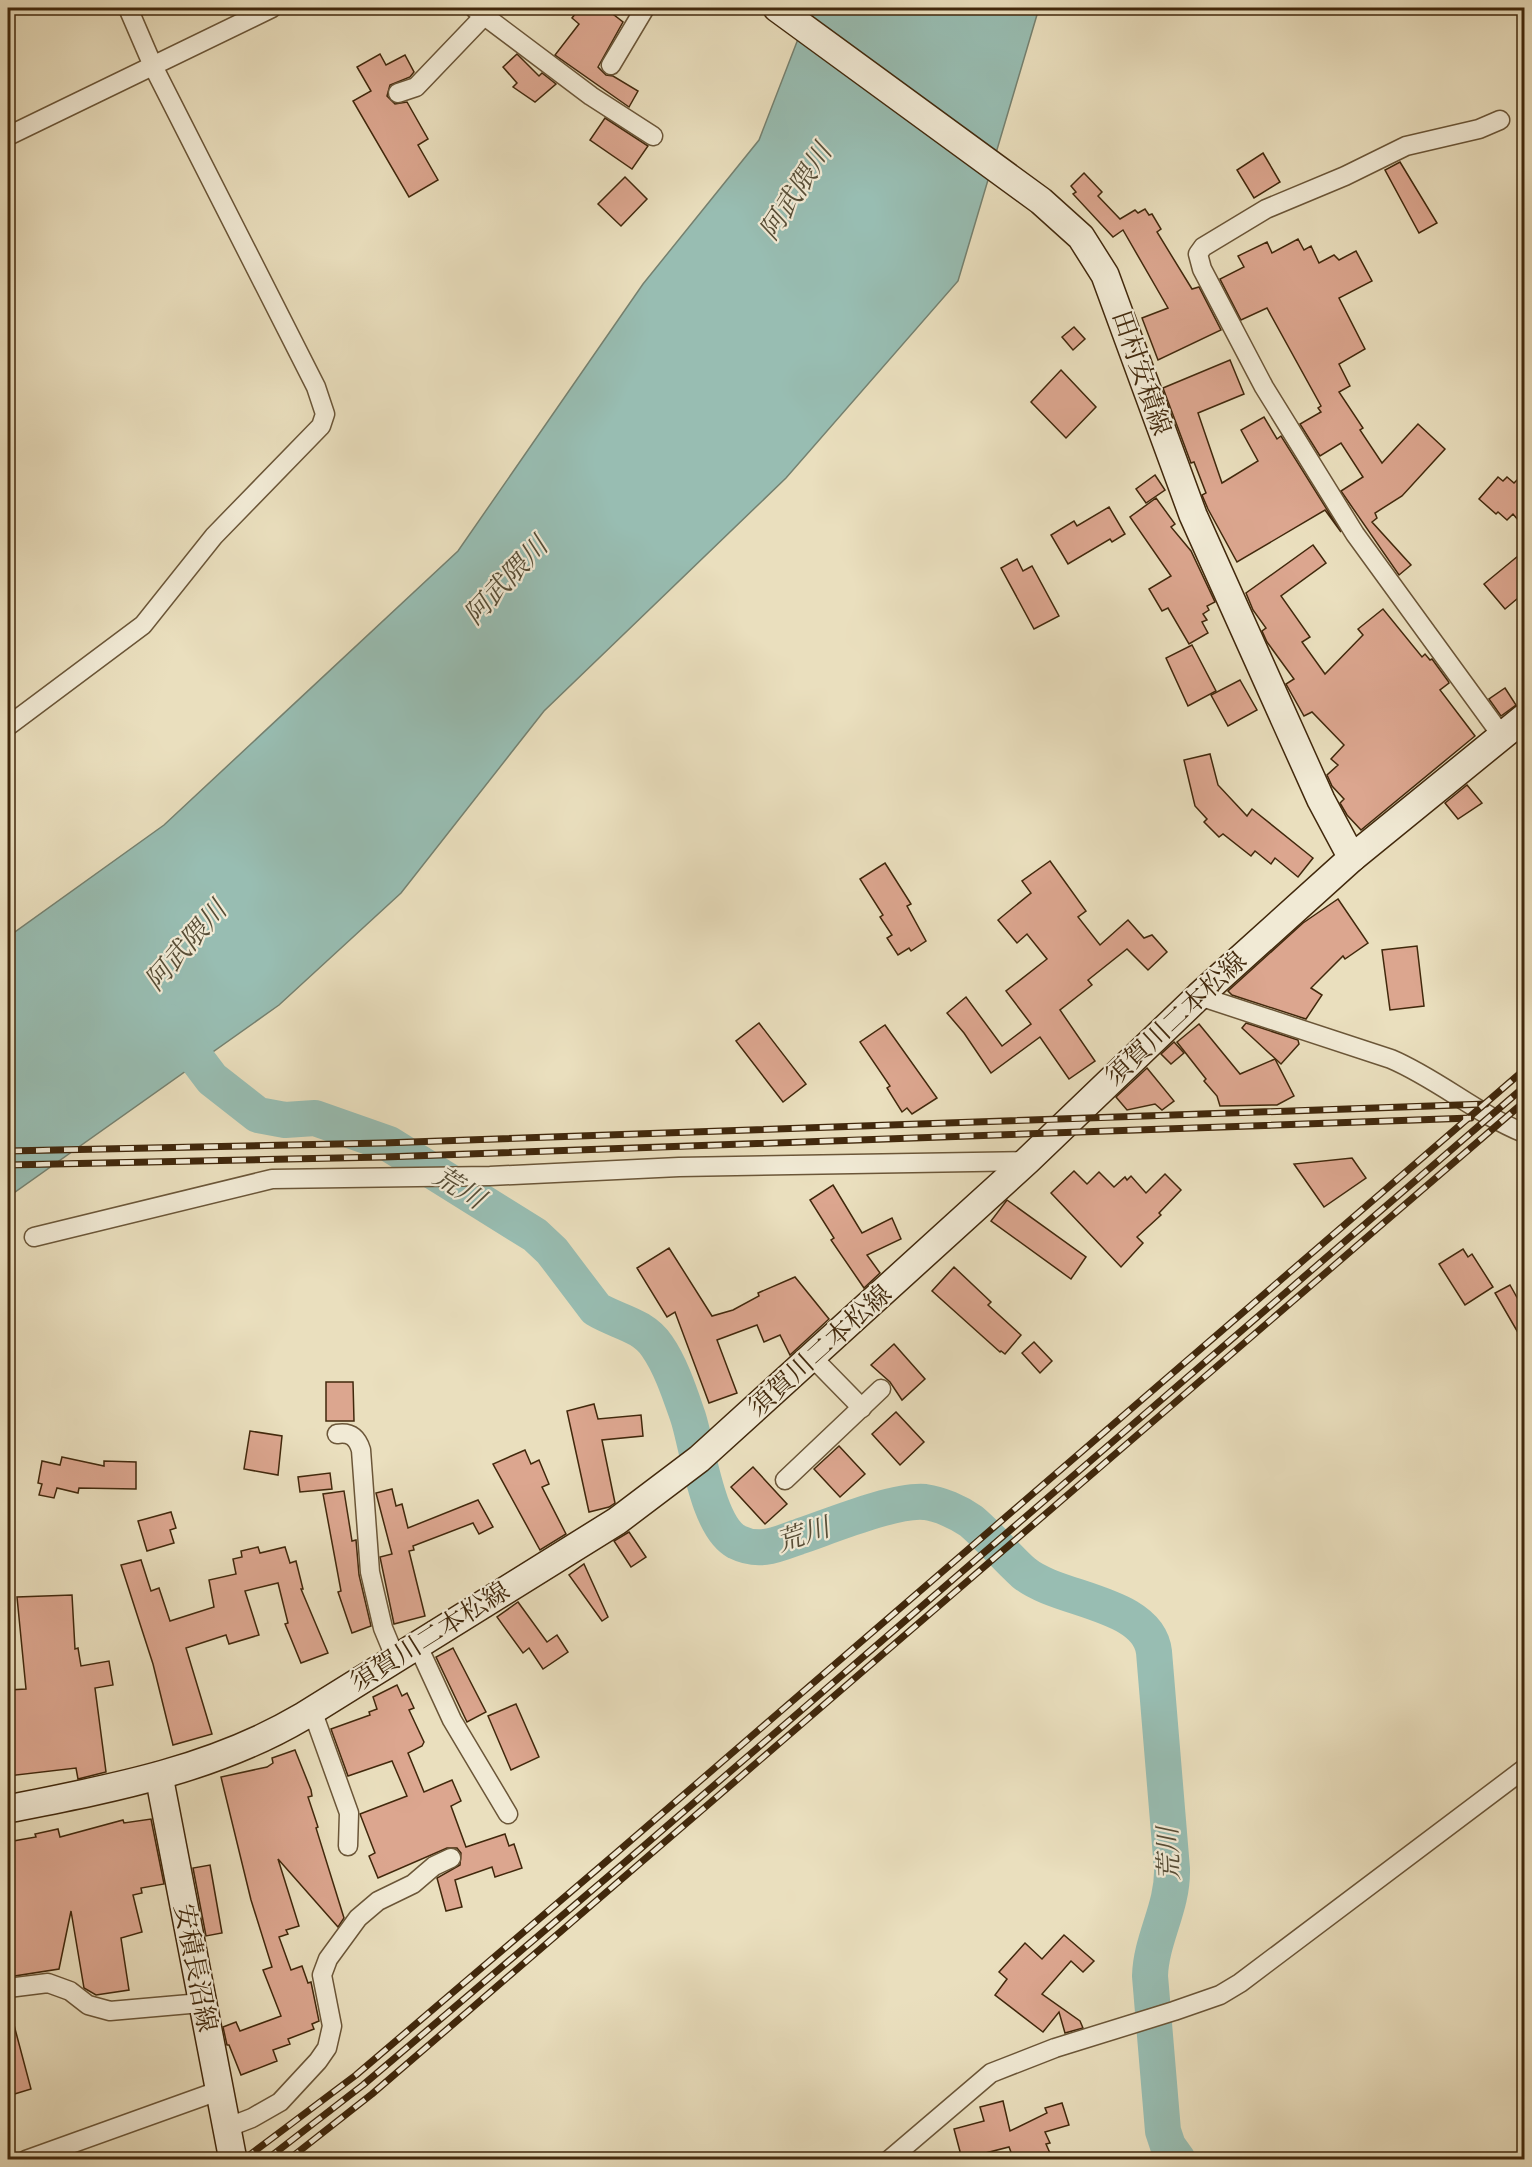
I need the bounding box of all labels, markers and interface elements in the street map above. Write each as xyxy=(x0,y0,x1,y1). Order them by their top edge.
water label: 阿武隈川 xyxy=(753,135,841,246)
street label: 田村安積線 xyxy=(1105,306,1177,440)
water label: 阿武隈川 xyxy=(457,528,557,632)
water label: 阿武隈川 xyxy=(138,892,236,998)
street label: 須賀川二本松線 xyxy=(1099,945,1253,1093)
water label: 荒川 xyxy=(427,1160,493,1218)
street label: 須賀川二本松線 xyxy=(742,1278,898,1424)
water label: 荒川 xyxy=(772,1510,837,1559)
street label: 須賀川二本松線 xyxy=(344,1575,516,1699)
water label: 荒川 xyxy=(1151,1823,1186,1882)
street label: 安積長沼線 xyxy=(167,1901,223,2035)

